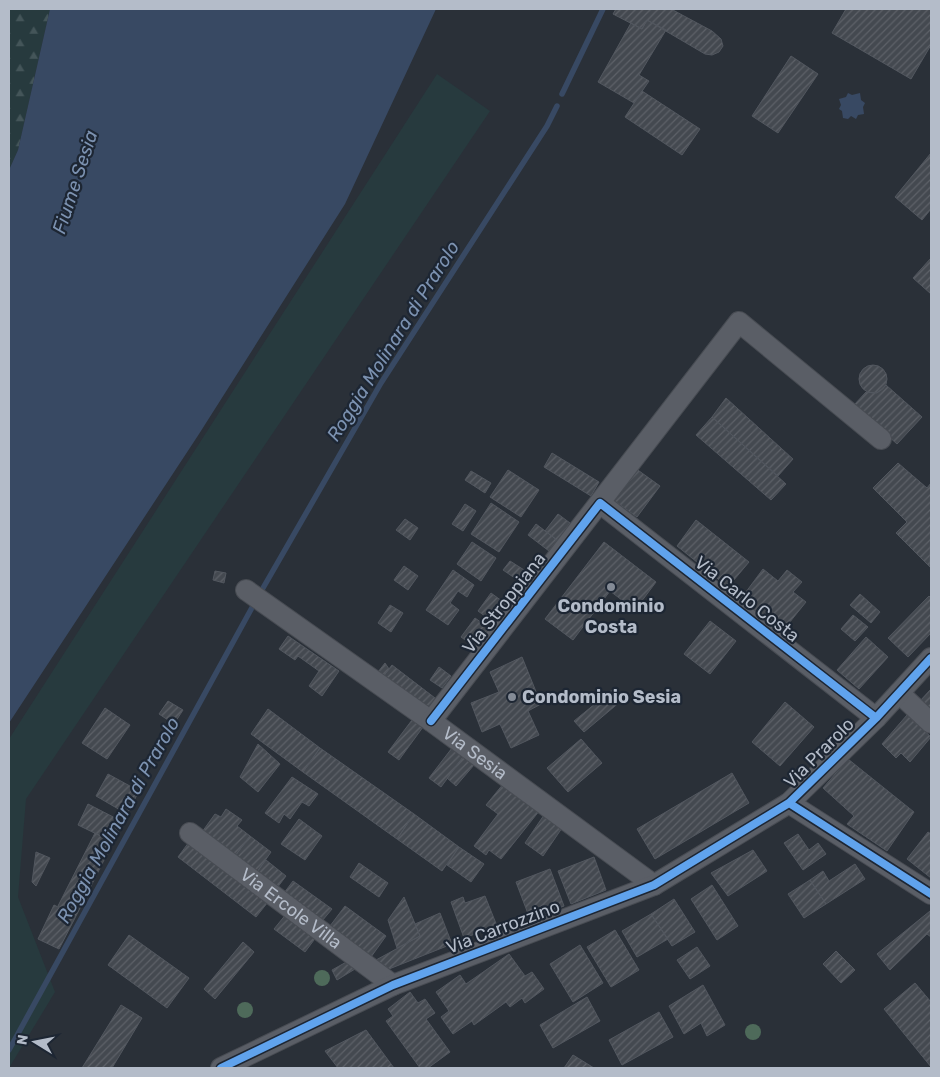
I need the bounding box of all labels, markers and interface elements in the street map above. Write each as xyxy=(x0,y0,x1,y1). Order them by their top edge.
water label: Fiume Sesia xyxy=(47,127,103,237)
water label: Roggia Molinara di Prarolo xyxy=(322,236,464,446)
street label: Via Stroppiana xyxy=(458,548,550,658)
street label: Via Carlo Costa xyxy=(690,551,804,647)
marker: Condominio Costa xyxy=(605,581,617,593)
place label: Condominio Costa xyxy=(558,595,664,638)
place label: Condominio Sesia xyxy=(522,686,681,708)
marker: Condominio Sesia xyxy=(506,691,518,703)
water label: Roggia Molinara di Prarolo xyxy=(52,713,184,927)
street label: Via Prarolo xyxy=(779,713,859,793)
street label: Via Sesia xyxy=(438,722,512,784)
street label: Via Ercole Villa xyxy=(236,863,346,954)
street label: Via Carrozzino xyxy=(443,895,563,959)
north arrow xyxy=(10,1017,60,1067)
text: N xyxy=(13,1033,32,1046)

